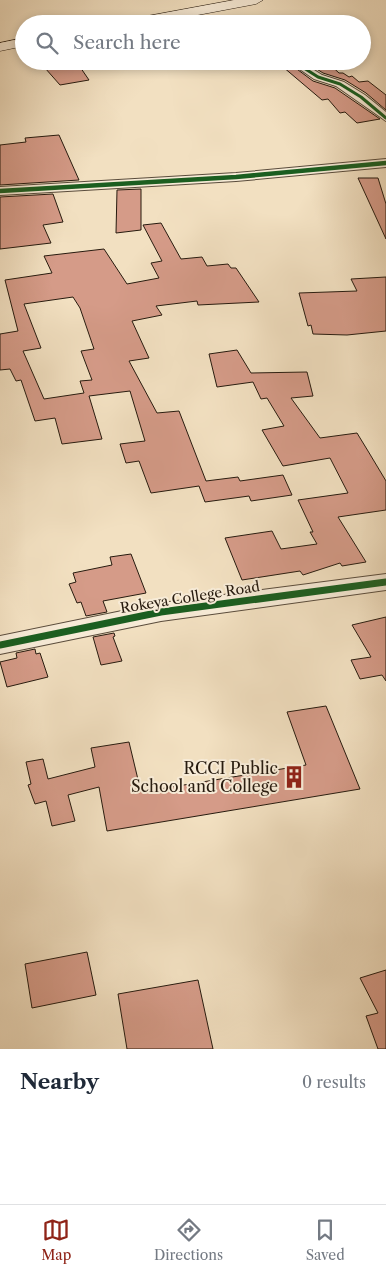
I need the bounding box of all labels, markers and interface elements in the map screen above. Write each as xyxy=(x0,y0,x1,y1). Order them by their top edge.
search box xyxy=(15,15,371,70)
icon: search xyxy=(33,29,61,57)
text: Search here xyxy=(73,31,181,54)
street label: Rokeya College Road xyxy=(119,577,262,617)
place label: RCCI Public School and College xyxy=(131,758,278,796)
building icon: RCCI Public School and College xyxy=(281,764,307,790)
text: Nearby xyxy=(20,1069,99,1094)
text: 0 results xyxy=(302,1072,366,1092)
tab: Map xyxy=(41,1216,71,1264)
tab: Directions xyxy=(154,1216,223,1264)
tab: Saved xyxy=(306,1216,345,1264)

